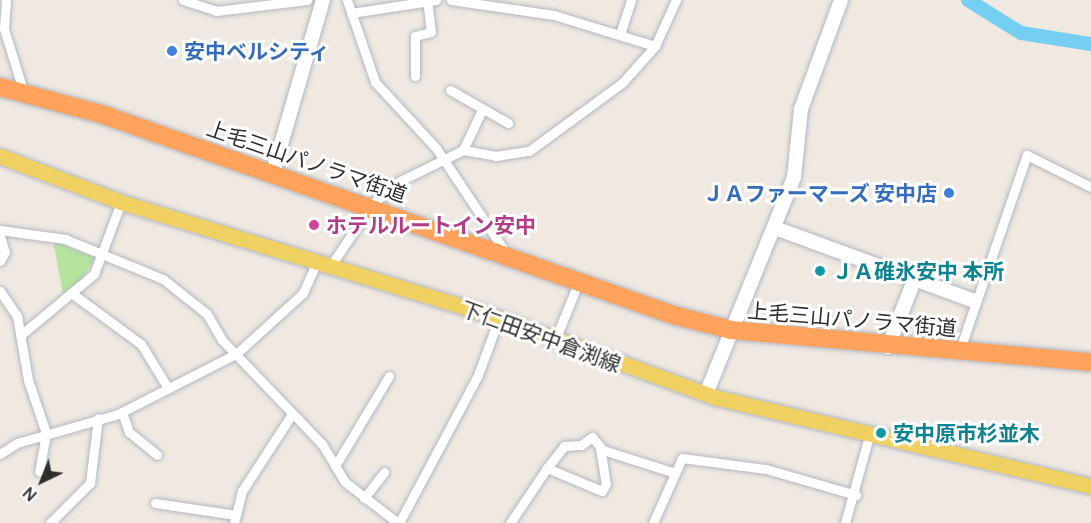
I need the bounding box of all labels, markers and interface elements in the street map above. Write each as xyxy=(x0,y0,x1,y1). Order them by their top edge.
place label: 安中ベルシティ xyxy=(184,38,331,64)
marker: 安中ベルシティ xyxy=(165,44,179,58)
street label: 上毛三山パノラマ街道 xyxy=(204,115,410,207)
place label: ＪＡファーマーズ 安中店 xyxy=(702,180,937,206)
marker: ＪＡファーマーズ 安中店 xyxy=(942,186,956,200)
place label: ホテルルートイン安中 xyxy=(326,212,536,238)
marker: ホテルルートイン安中 xyxy=(307,218,321,232)
place label: ＪＡ碓氷安中 本所 xyxy=(832,258,1004,284)
marker: ＪＡ碓氷安中 本所 xyxy=(813,264,827,278)
street label: 下仁田安中倉渕線 xyxy=(458,295,624,377)
street label: 上毛三山パノラマ街道 xyxy=(746,297,958,341)
place label: 安中原市杉並木 xyxy=(893,420,1040,446)
marker: 安中原市杉並木 xyxy=(874,426,888,440)
north arrow xyxy=(12,451,72,511)
text: N xyxy=(18,482,41,506)

